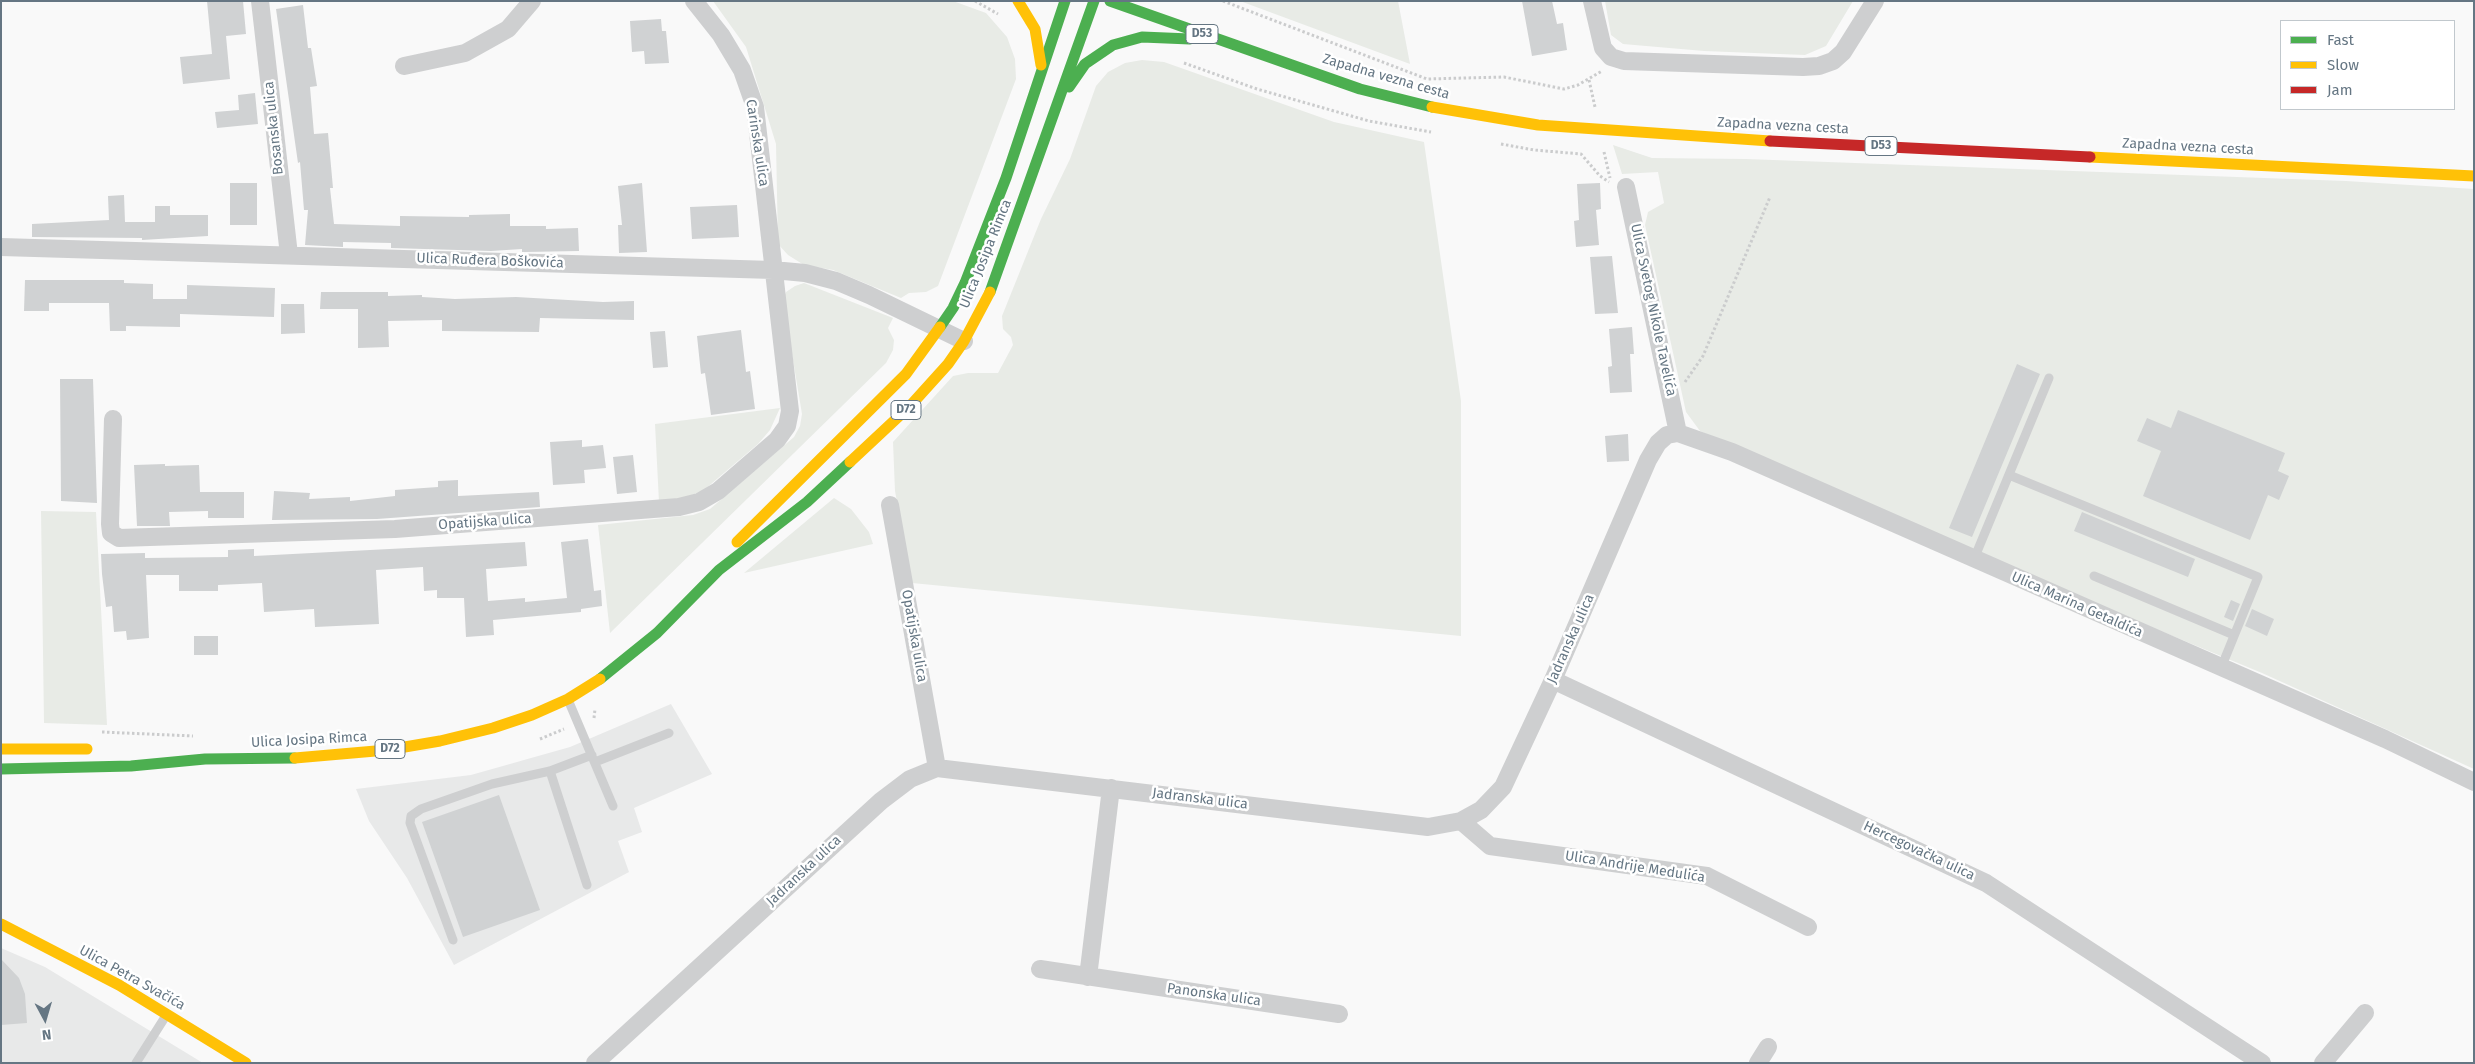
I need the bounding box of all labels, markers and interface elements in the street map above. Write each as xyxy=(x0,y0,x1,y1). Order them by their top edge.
legend xyxy=(2280,20,2455,110)
road number: D53 xyxy=(1186,24,1218,44)
text: Fast xyxy=(2327,31,2354,49)
street label: Zapadna vezna cesta xyxy=(1320,51,1452,103)
text: Slow xyxy=(2327,56,2359,74)
street label: Bosanska ulica xyxy=(261,80,287,176)
text: Jam xyxy=(2327,81,2353,99)
street label: Carinska ulica xyxy=(742,98,772,188)
street label: Zapadna vezna cesta xyxy=(1717,114,1849,138)
street label: Zapadna vezna cesta xyxy=(2122,135,2254,159)
road number: D53 xyxy=(1865,136,1897,156)
street label: Ulica Josipa Rimca xyxy=(956,197,1016,311)
street label: Ulica Svetog Nikole Tavelića xyxy=(1626,222,1680,398)
street label: Ulica Ruđera Boškovića xyxy=(416,250,564,272)
road number: D72 xyxy=(891,400,921,420)
street label: Opatijska ulica xyxy=(438,510,532,534)
street label: Ulica Marina Getaldića xyxy=(2009,568,2145,642)
street label: Opatijska ulica xyxy=(898,588,930,684)
street label: Jadranska ulica xyxy=(1544,592,1598,686)
street label: Ulica Josipa Rimca xyxy=(251,729,367,751)
road number: D72 xyxy=(375,740,405,759)
street label: Jadranska ulica xyxy=(1151,785,1249,813)
street label: Hercegovačka ulica xyxy=(1861,818,1977,884)
street label: Jadranska ulica xyxy=(763,832,845,910)
street label: Ulica Andrije Medulića xyxy=(1564,848,1706,886)
street label: Ulica Petra Svačića xyxy=(76,942,188,1014)
street label: Panonska ulica xyxy=(1166,980,1262,1010)
north arrow xyxy=(20,994,70,1044)
text: N xyxy=(41,1025,52,1043)

